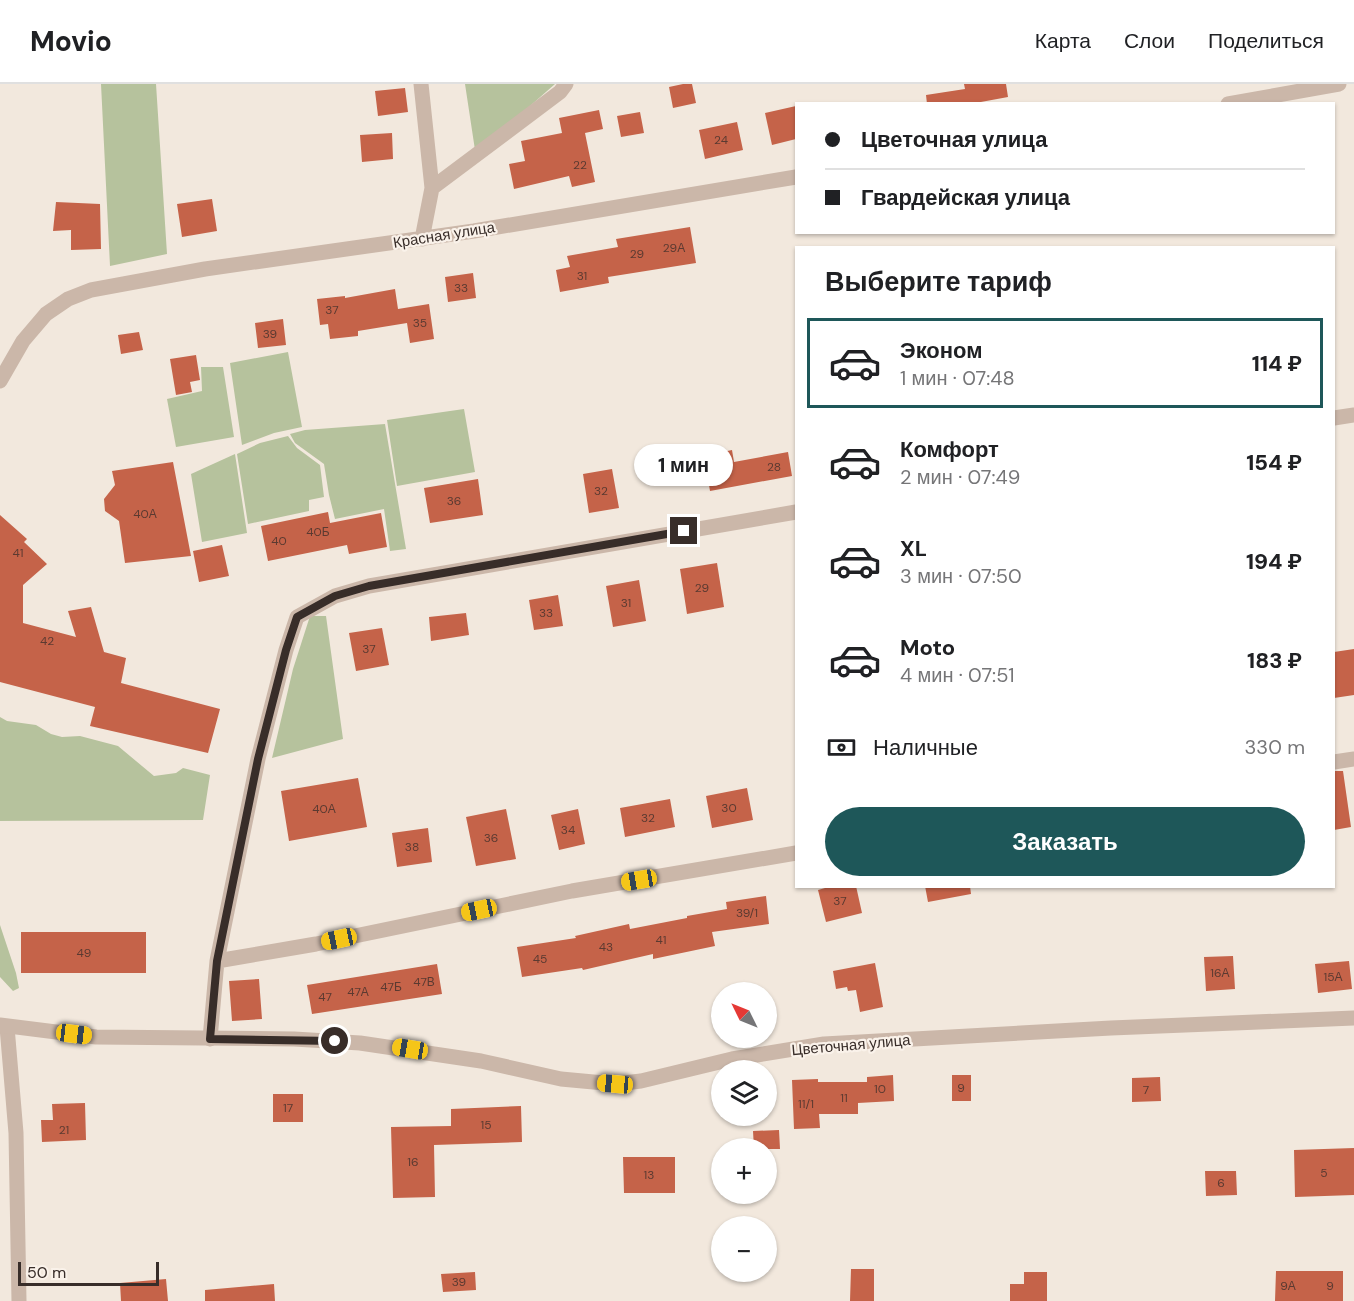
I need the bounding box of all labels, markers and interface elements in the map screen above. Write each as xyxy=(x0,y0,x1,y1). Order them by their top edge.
text: Movio xyxy=(30,23,112,60)
text: Карта xyxy=(1035,27,1091,55)
text: Слои xyxy=(1124,27,1175,55)
text: Поделиться xyxy=(1208,27,1324,55)
text: Цветочная улица xyxy=(861,125,1047,154)
house number: 24 xyxy=(714,132,728,148)
house number: 22 xyxy=(573,157,587,173)
text: Гвардейская улица xyxy=(861,183,1070,212)
street label: Красная улица xyxy=(392,217,497,253)
house number: 29А xyxy=(663,240,685,256)
house number: 29 xyxy=(630,246,644,262)
text: Выберите тариф xyxy=(825,264,1052,299)
house number: 31 xyxy=(577,268,587,284)
house number: 33 xyxy=(454,280,468,296)
house number: 37 xyxy=(325,302,339,318)
house number: 35 xyxy=(413,315,427,331)
house number: 39 xyxy=(263,326,277,342)
icon: car xyxy=(828,336,882,390)
text: Эконом xyxy=(900,336,983,365)
text: 114 ₽ xyxy=(1252,349,1302,378)
text: 1 мин · 07:48 xyxy=(900,365,1015,391)
icon: car xyxy=(828,435,882,489)
text: Комфорт xyxy=(900,435,999,464)
callout: 1 мин xyxy=(634,444,734,486)
text: 154 ₽ xyxy=(1246,448,1302,477)
text: 1 мин xyxy=(658,452,709,478)
house number: 28 xyxy=(767,459,781,475)
text: 2 мин · 07:49 xyxy=(900,464,1020,490)
house number: 32 xyxy=(594,483,608,499)
house number: 36 xyxy=(447,493,461,509)
house number: 40А xyxy=(133,506,157,522)
route end xyxy=(670,517,697,544)
house number: 40Б xyxy=(306,524,330,540)
house number: 40 xyxy=(271,533,287,549)
icon: car xyxy=(828,534,882,588)
text: XL xyxy=(900,534,927,563)
house number: 41 xyxy=(12,545,24,561)
text: 194 ₽ xyxy=(1246,547,1302,576)
text: 3 мин · 07:50 xyxy=(900,563,1022,589)
house number: 29 xyxy=(695,580,709,596)
house number: 31 xyxy=(621,595,631,611)
house number: 33 xyxy=(539,605,553,621)
house number: 42 xyxy=(40,633,54,649)
icon: car xyxy=(828,633,882,687)
text: Moto xyxy=(900,633,955,662)
house number: 37 xyxy=(362,641,376,657)
text: 183 ₽ xyxy=(1247,646,1302,675)
text: 4 мин · 07:51 xyxy=(900,662,1015,688)
icon: cash xyxy=(825,731,858,764)
text: Наличные xyxy=(873,733,978,762)
text: 330 m xyxy=(1245,734,1305,760)
house number: 30 xyxy=(721,800,737,816)
house number: 40А xyxy=(312,801,336,817)
button: Заказать xyxy=(825,807,1305,876)
house number: 32 xyxy=(641,810,655,826)
house number: 34 xyxy=(561,822,575,838)
house number: 36 xyxy=(484,830,498,846)
house number: 38 xyxy=(405,839,419,855)
car xyxy=(620,868,658,892)
house number: 37 xyxy=(833,893,847,909)
car xyxy=(460,897,498,923)
house number: 39/1 xyxy=(736,905,758,921)
car xyxy=(320,926,358,952)
house number: 41 xyxy=(655,932,667,948)
house number: 43 xyxy=(599,939,613,955)
house number: 49 xyxy=(77,945,91,961)
house number: 45 xyxy=(533,951,547,967)
house number: 16А xyxy=(1210,965,1230,981)
house number: 15А xyxy=(1323,969,1343,985)
house number: 47В xyxy=(413,974,435,990)
house number: 47Б xyxy=(380,979,402,995)
north arrow xyxy=(711,982,777,1048)
map controls xyxy=(711,982,777,1282)
house number: 47А xyxy=(347,984,369,1000)
house number: 47 xyxy=(318,989,332,1005)
car xyxy=(55,1023,93,1045)
route start xyxy=(321,1027,348,1054)
street label: Цветочная улица xyxy=(791,1030,912,1060)
car xyxy=(391,1037,429,1061)
button: layers xyxy=(711,1060,777,1126)
car xyxy=(596,1073,634,1095)
house number: 9 xyxy=(957,1080,965,1096)
house number: 10 xyxy=(874,1081,886,1097)
house number: 7 xyxy=(1143,1082,1149,1098)
house number: 11 xyxy=(840,1090,848,1106)
house number: 11/1 xyxy=(798,1096,814,1112)
house number: 17 xyxy=(283,1100,293,1116)
house number: 15 xyxy=(480,1117,492,1133)
house number: 21 xyxy=(59,1122,69,1138)
button: + xyxy=(711,1138,777,1204)
house number: 16 xyxy=(407,1154,419,1170)
house number: 5 xyxy=(1320,1165,1328,1181)
house number: 13 xyxy=(644,1167,654,1183)
house number: 6 xyxy=(1217,1175,1225,1191)
button: − xyxy=(711,1216,777,1282)
scale bar xyxy=(18,1259,159,1286)
text: 50 m xyxy=(27,1262,66,1283)
house number: 39 xyxy=(452,1274,466,1290)
house number: 9А xyxy=(1280,1278,1296,1294)
house number: 9 xyxy=(1326,1278,1334,1294)

